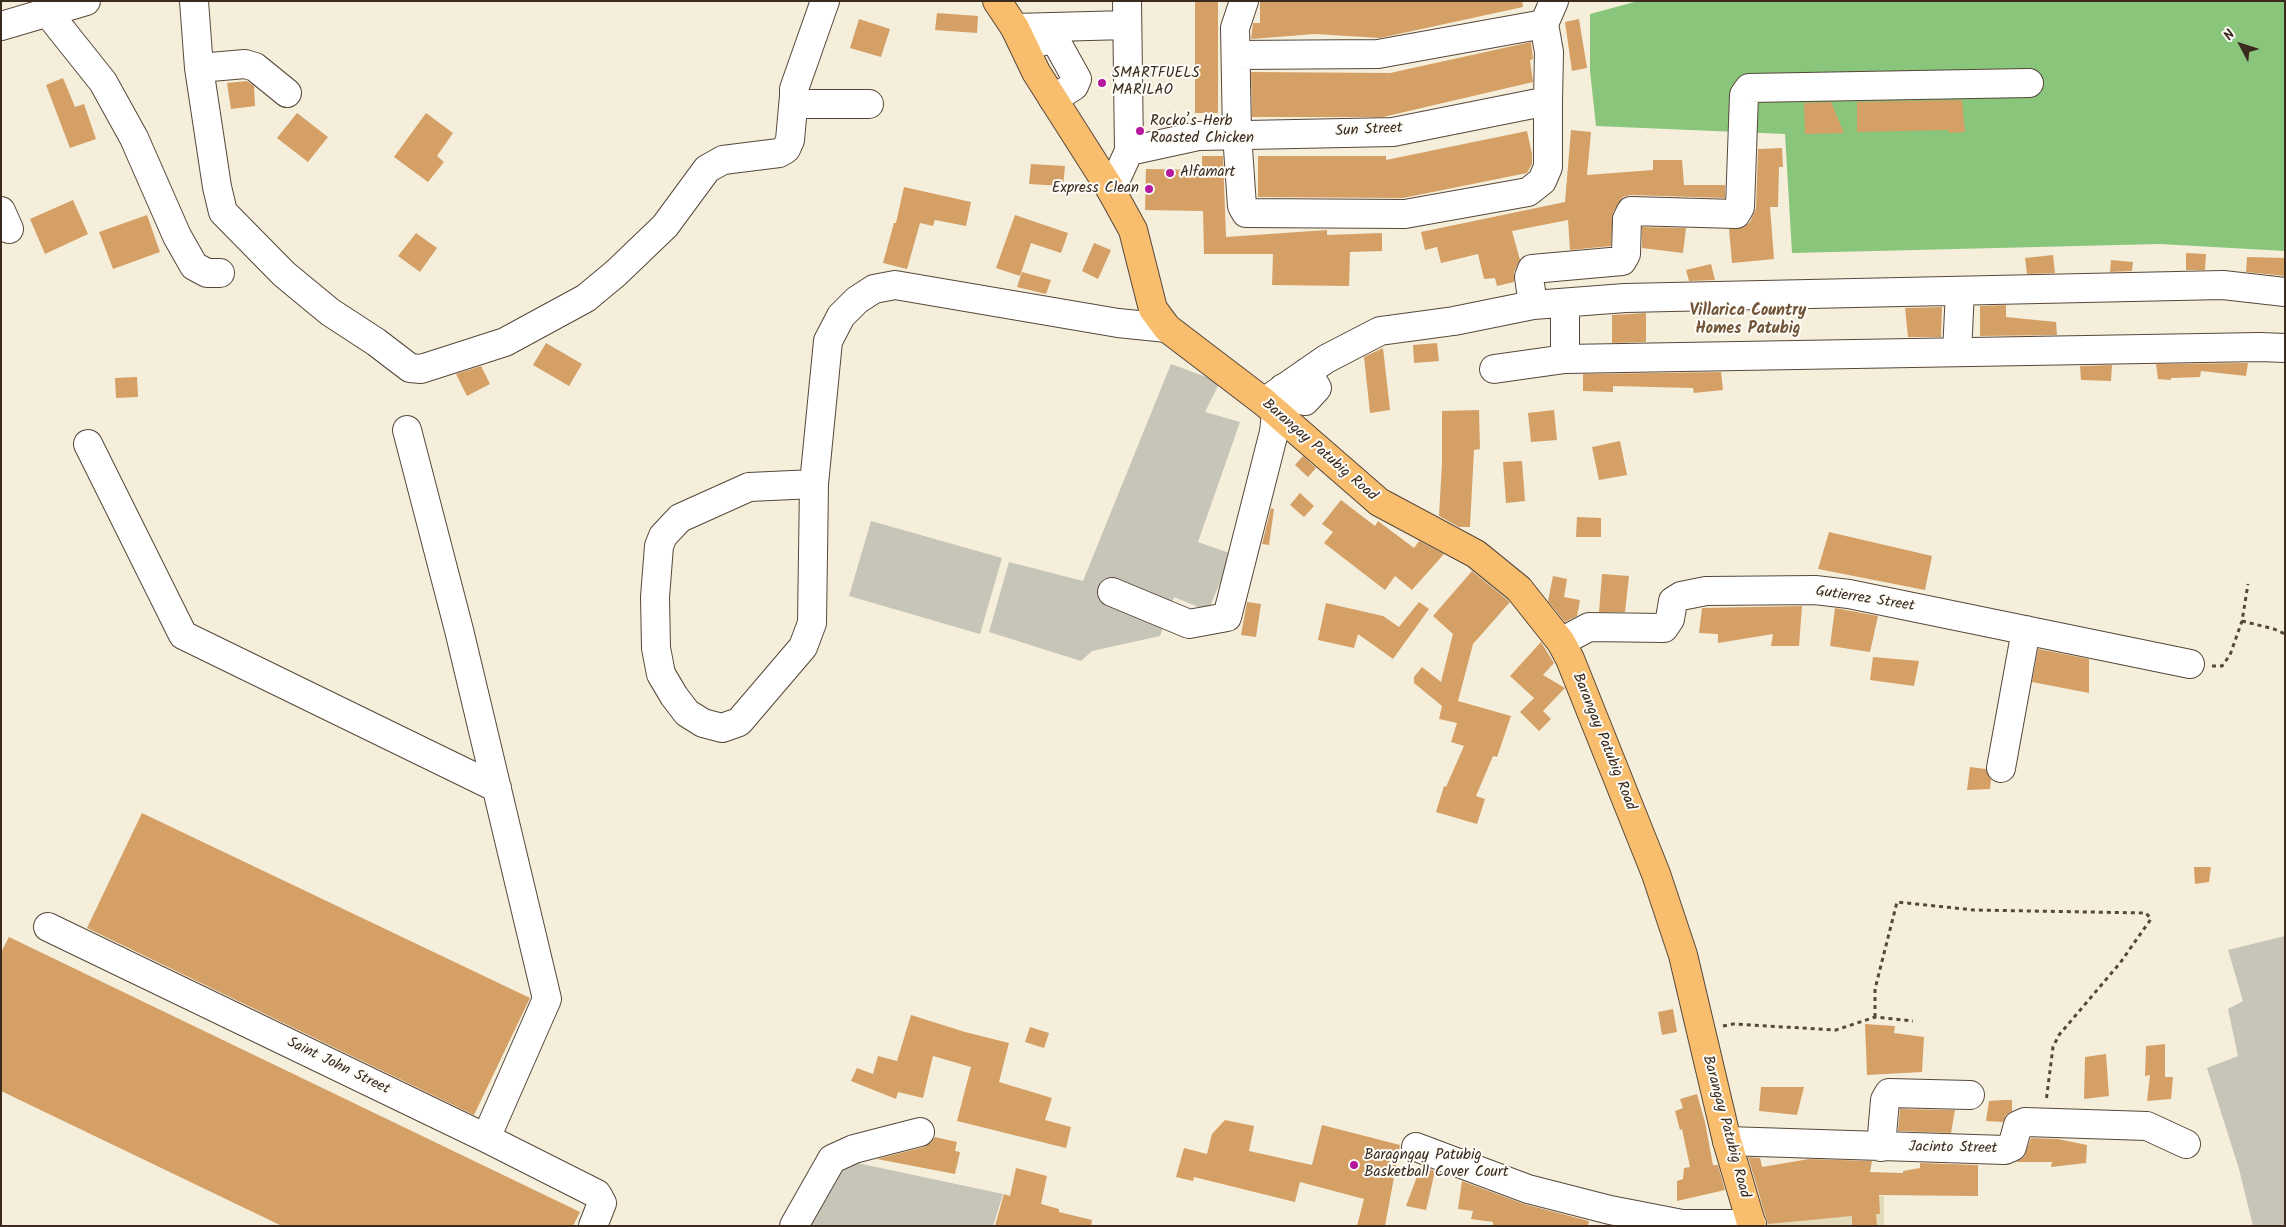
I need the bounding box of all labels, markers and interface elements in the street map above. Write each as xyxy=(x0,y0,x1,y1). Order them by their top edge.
north arrow xyxy=(2216,20,2266,70)
text: N xyxy=(2218,25,2241,46)
place label: SMARTFUELS MARILAO xyxy=(1112,65,1199,100)
marker: SMARTFUELS MARILAO xyxy=(1096,77,1108,89)
place label: Rocko’s Herb Roasted Chicken xyxy=(1150,113,1254,148)
street label: Sun Street xyxy=(1335,120,1403,142)
marker: Rocko’s Herb Roasted Chicken xyxy=(1134,125,1146,137)
place label: Alfamart xyxy=(1180,164,1235,182)
marker: Alfamart xyxy=(1164,167,1176,179)
place label: Express Clean xyxy=(1052,180,1139,198)
marker: Express Clean xyxy=(1143,183,1155,195)
district label: Villarica Country Homes Patubig xyxy=(1690,302,1806,340)
street label: Barangay Patubig Road xyxy=(1258,396,1380,506)
street label: Gutierrez Street xyxy=(1814,583,1916,617)
street label: Barangay Patubig Road xyxy=(1567,671,1639,813)
street label: Saint John Street xyxy=(284,1034,392,1100)
street label: Barangay Patubig Road xyxy=(1697,1054,1753,1200)
street label: Jacinto Street xyxy=(1908,1139,1998,1159)
place label: Baragngay Patubig Basketball Cover Court xyxy=(1364,1147,1508,1182)
marker: Baragngay Patubig Basketball Cover Court xyxy=(1348,1159,1360,1171)

